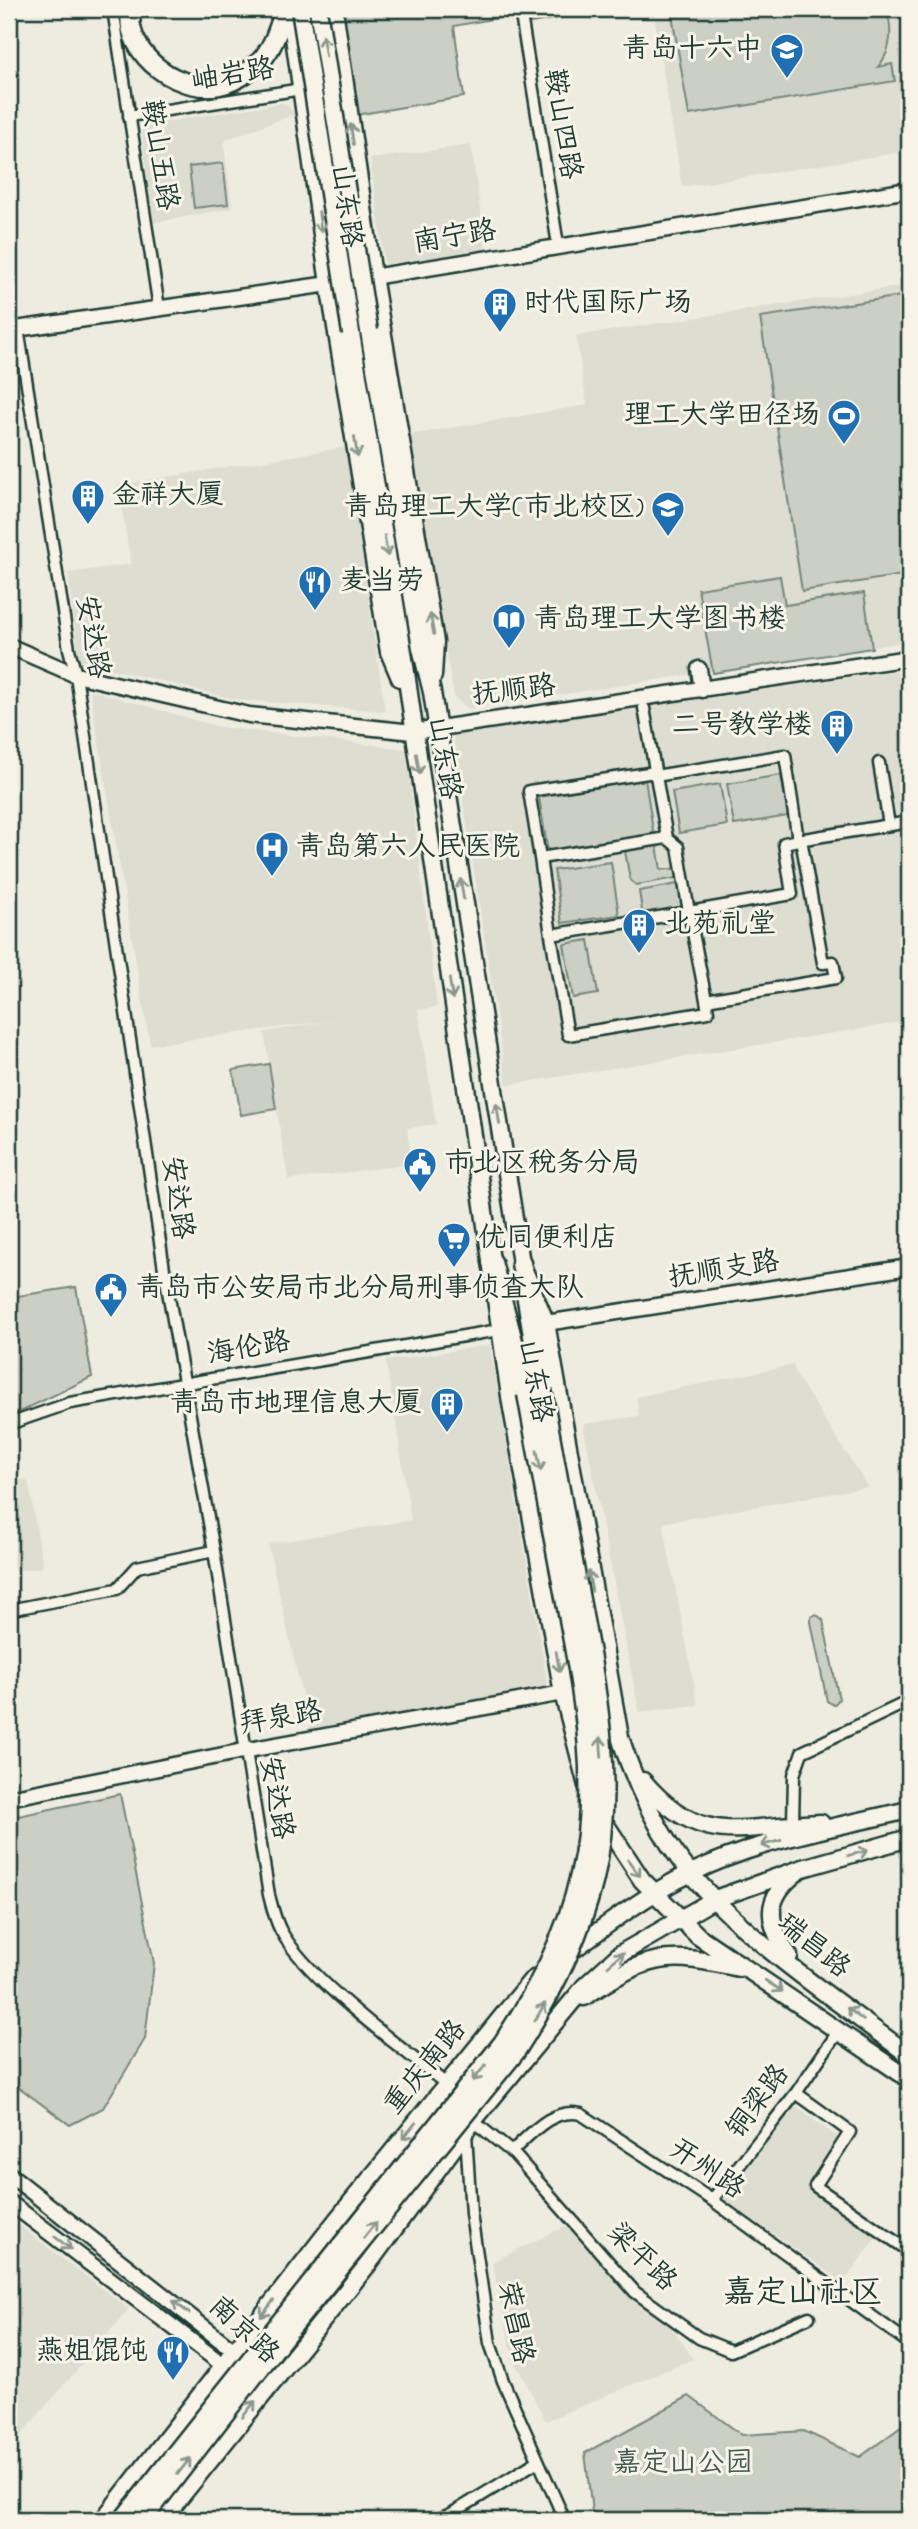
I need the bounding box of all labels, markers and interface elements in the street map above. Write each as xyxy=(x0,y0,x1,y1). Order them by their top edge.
place label: 青岛十六中 xyxy=(622,30,762,71)
school or university icon: 青岛十六中 xyxy=(768,31,806,80)
one-way arrow xyxy=(317,35,330,58)
street label: 岫岩路 xyxy=(188,49,278,103)
street label: 鞍山四路 xyxy=(532,65,590,183)
street label: 鞍山五路 xyxy=(129,96,187,214)
one-way arrow xyxy=(345,123,358,146)
street label: 山东路 xyxy=(319,162,371,250)
one-way arrow xyxy=(314,210,327,233)
street label: 南宁路 xyxy=(410,211,500,265)
place label: 时代国际广场 xyxy=(524,284,692,325)
building icon: 时代国际广场 xyxy=(481,285,519,334)
place label: 理工大学田径场 xyxy=(624,396,820,437)
sports icon: 理工大学田径场 xyxy=(825,397,863,446)
one-way arrow xyxy=(350,435,363,457)
place label: 金祥大厦 xyxy=(112,476,224,517)
building icon: 金祥大厦 xyxy=(69,477,107,526)
place label: 青岛理工大学(市北校区) xyxy=(344,488,644,529)
school or university icon: 青岛理工大学(市北校区) xyxy=(649,489,687,538)
one-way arrow xyxy=(380,534,393,556)
place label: 麦当劳 xyxy=(340,562,424,603)
restaurant icon: 麦当劳 xyxy=(296,563,334,612)
street label: 安达路 xyxy=(64,592,118,682)
place label: 青岛理工大学图书楼 xyxy=(534,600,786,641)
library icon: 青岛理工大学图书楼 xyxy=(490,601,528,650)
one-way arrow xyxy=(425,613,438,636)
street label: 抚顺路 xyxy=(470,667,558,717)
place label: 二号教学楼 xyxy=(672,706,812,747)
building icon: 二号教学楼 xyxy=(818,707,856,756)
street label: 山东路 xyxy=(416,713,470,803)
one-way arrow xyxy=(411,752,424,775)
place label: 青岛第六人民医院 xyxy=(296,828,520,869)
hospital icon: 青岛第六人民医院 xyxy=(253,829,291,878)
one-way arrow xyxy=(456,878,469,901)
place label: 北苑礼堂 xyxy=(664,905,776,946)
building icon: 北苑礼堂 xyxy=(620,906,658,955)
one-way arrow xyxy=(445,977,458,1000)
one-way arrow xyxy=(491,1103,504,1126)
place label: 市北区税务分局 xyxy=(444,1144,640,1185)
public building icon: 市北区税务分局 xyxy=(401,1145,439,1194)
street label: 安达路 xyxy=(150,1154,202,1242)
place label: 优同便利店 xyxy=(478,1219,618,1260)
supermarket icon: 优同便利店 xyxy=(435,1220,473,1269)
street label: 抚顺支路 xyxy=(665,1242,783,1300)
place label: 青岛市公安局市北分局刑事侦查大队 xyxy=(136,1269,584,1310)
public building icon: 青岛市公安局市北分局刑事侦查大队 xyxy=(92,1270,130,1319)
street label: 海伦路 xyxy=(204,1322,294,1376)
street label: 山东路 xyxy=(507,1336,561,1426)
place label: 青岛市地理信息大厦 xyxy=(170,1384,422,1425)
building icon: 青岛市地理信息大厦 xyxy=(428,1385,466,1434)
one-way arrow xyxy=(533,1449,546,1472)
one-way arrow xyxy=(583,1570,596,1592)
one-way arrow xyxy=(552,1650,565,1673)
street label: 拜泉路 xyxy=(236,1692,326,1746)
one-way arrow xyxy=(594,1736,607,1759)
street label: 安达路 xyxy=(248,1753,302,1843)
one-way arrow xyxy=(760,1837,783,1850)
one-way arrow xyxy=(847,1845,869,1858)
one-way arrow xyxy=(626,1858,641,1877)
street label: 瑞昌路 xyxy=(767,1905,859,1989)
one-way arrow xyxy=(606,1951,624,1967)
one-way arrow xyxy=(763,1980,783,1994)
one-way arrow xyxy=(533,2002,547,2022)
one-way arrow xyxy=(846,2006,864,2021)
street label: 重庆南路 xyxy=(375,2012,477,2124)
street label: 铜梁路 xyxy=(717,2056,801,2148)
one-way arrow xyxy=(471,2064,486,2082)
one-way arrow xyxy=(401,2121,417,2139)
street label: 开州路 xyxy=(660,2130,752,2210)
street label: 梁平路 xyxy=(597,2214,685,2302)
one-way arrow xyxy=(363,2221,378,2239)
one-way arrow xyxy=(53,2236,72,2250)
district label: 嘉定山社区 xyxy=(723,2271,883,2318)
street label: 荣昌路 xyxy=(485,2278,543,2368)
street label: 南京路 xyxy=(198,2287,288,2375)
one-way arrow xyxy=(260,2299,275,2317)
one-way arrow xyxy=(172,2300,191,2315)
place label: 燕姐馄饨 xyxy=(36,2332,148,2373)
restaurant icon: 燕姐馄饨 xyxy=(154,2333,192,2382)
one-way arrow xyxy=(242,2400,257,2418)
park label: 嘉定山公园 xyxy=(613,2444,753,2485)
one-way arrow xyxy=(177,2458,192,2476)

